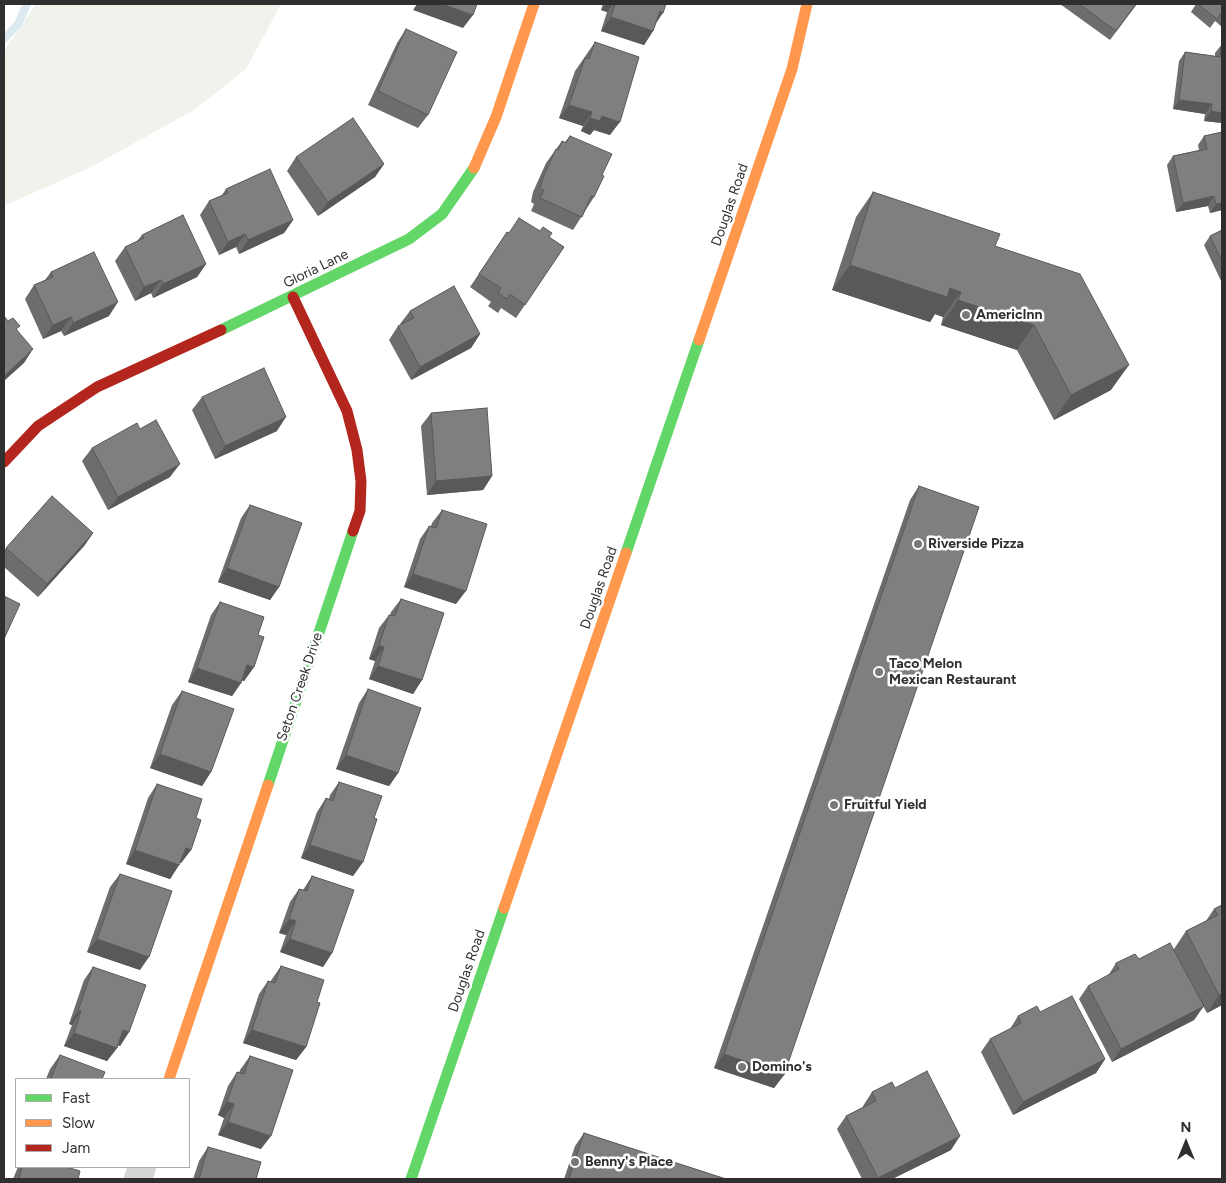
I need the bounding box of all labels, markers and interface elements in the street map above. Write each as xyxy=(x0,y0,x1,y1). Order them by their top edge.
street label: Douglas Road xyxy=(708,162,752,248)
street label: Gloria Lane xyxy=(281,246,351,292)
place label: AmericInn xyxy=(976,307,1043,323)
marker: AmericInn xyxy=(960,309,972,321)
place label: Riverside Pizza xyxy=(928,536,1024,552)
marker: Riverside Pizza xyxy=(912,538,924,550)
street label: Douglas Road xyxy=(577,545,621,631)
street label: Seton Creek Drive xyxy=(274,631,326,743)
place label: Taco Melon Mexican Restaurant xyxy=(889,656,1017,689)
marker: Taco Melon Mexican Restaurant xyxy=(873,666,885,678)
place label: Fruitful Yield xyxy=(844,797,927,813)
marker: Fruitful Yield xyxy=(828,799,840,811)
street label: Douglas Road xyxy=(445,928,489,1014)
place label: Domino's xyxy=(752,1059,812,1075)
marker: Domino's xyxy=(736,1061,748,1073)
legend xyxy=(15,1078,190,1168)
text: Fast xyxy=(62,1089,90,1107)
text: Slow xyxy=(62,1114,95,1132)
north arrow xyxy=(1161,1118,1211,1168)
text: N xyxy=(1181,1119,1191,1136)
text: Jam xyxy=(62,1139,90,1157)
place label: Benny's Place xyxy=(585,1154,673,1170)
marker: Benny's Place xyxy=(569,1156,581,1168)

